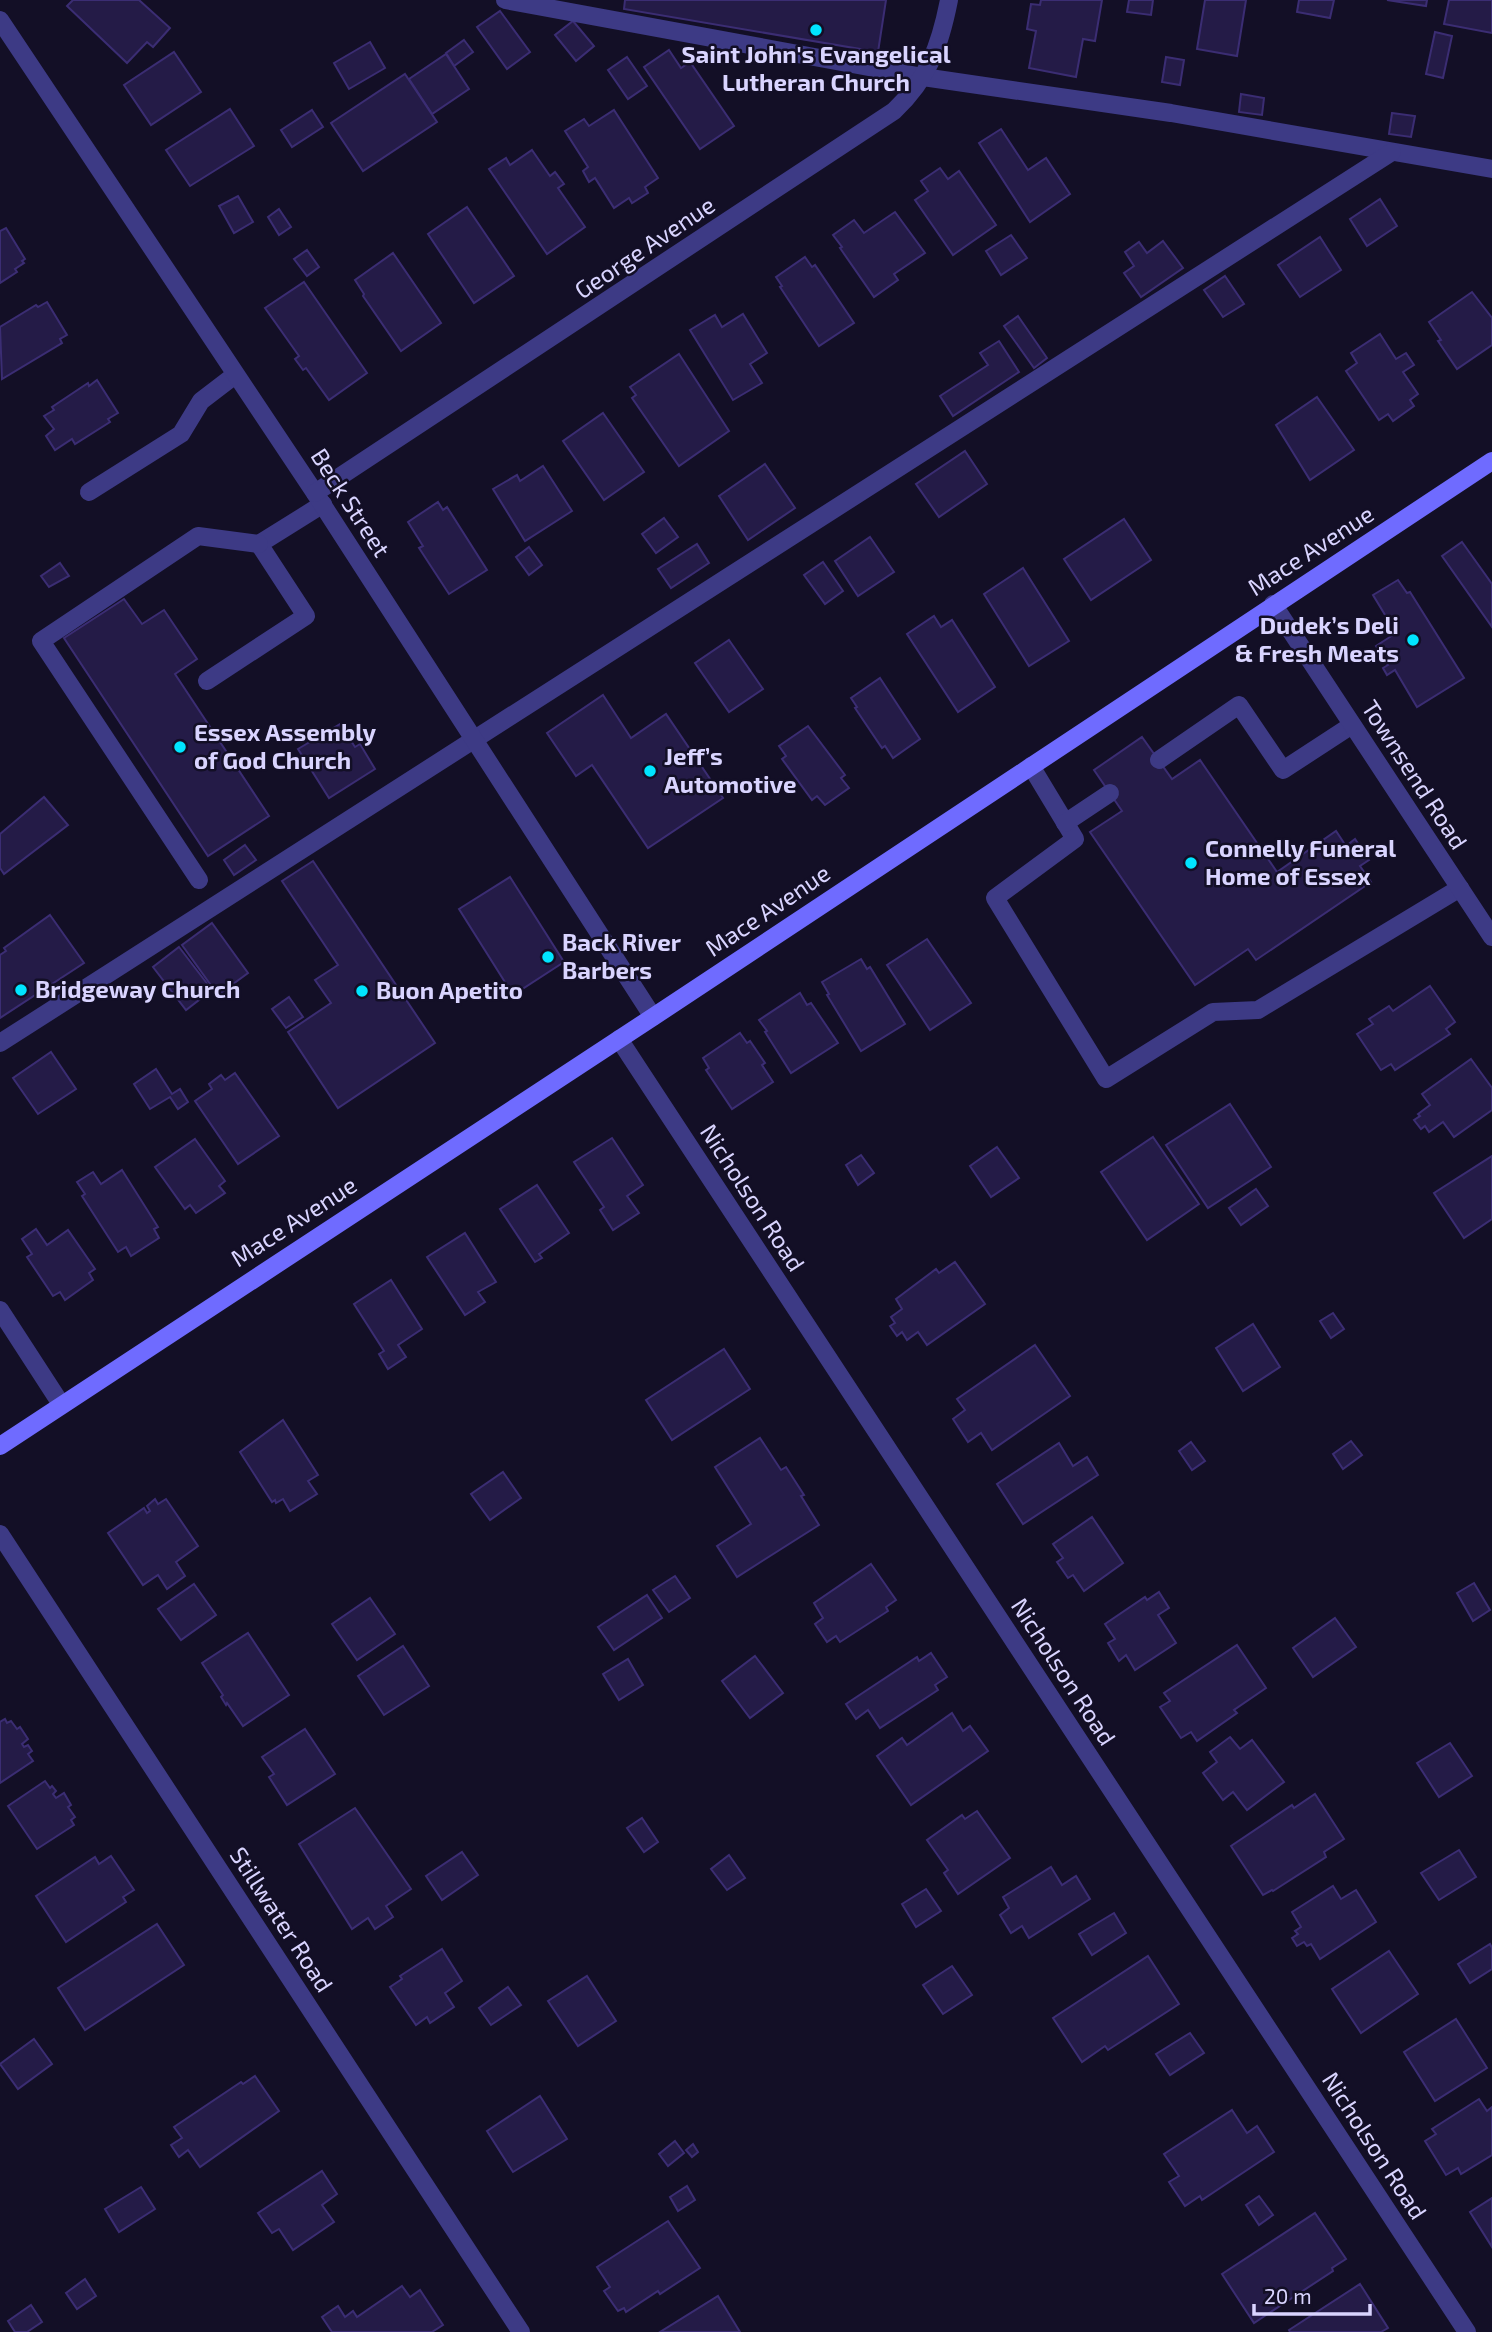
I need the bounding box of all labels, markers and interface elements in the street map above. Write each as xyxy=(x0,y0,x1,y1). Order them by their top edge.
marker: Saint John's Evangelical Lutheran Church xyxy=(808,22,824,38)
place label: Saint John's Evangelical Lutheran Church xyxy=(681,39,951,96)
street label: George Avenue xyxy=(569,189,720,304)
street label: Beck Street xyxy=(305,442,397,562)
street label: Mace Avenue xyxy=(1242,498,1378,601)
place label: Dudek’s Deli & Fresh Meats xyxy=(1235,610,1399,667)
marker: Dudek’s Deli & Fresh Meats xyxy=(1405,632,1421,648)
street label: Townsend Road xyxy=(1356,694,1474,854)
place label: Essex Assembly of God Church xyxy=(194,717,376,774)
marker: Essex Assembly of God Church xyxy=(172,739,188,755)
place label: Jeff’s Automotive xyxy=(664,741,797,798)
marker: Jeff’s Automotive xyxy=(642,763,658,779)
place label: Connelly Funeral Home of Essex xyxy=(1205,833,1396,890)
marker: Connelly Funeral Home of Essex xyxy=(1183,855,1199,871)
street label: Mace Avenue xyxy=(699,858,835,962)
place label: Back River Barbers xyxy=(562,927,682,984)
marker: Back River Barbers xyxy=(540,949,556,965)
place label: Bridgeway Church xyxy=(35,974,240,1003)
place label: Buon Apetito xyxy=(376,975,523,1004)
marker: Bridgeway Church xyxy=(13,982,29,998)
marker: Buon Apetito xyxy=(354,983,370,999)
street label: Nicholson Road xyxy=(695,1118,812,1276)
street label: Mace Avenue xyxy=(225,1169,361,1272)
street label: Nicholson Road xyxy=(1006,1592,1123,1750)
street label: Stillwater Road xyxy=(225,1841,340,1997)
street label: Nicholson Road xyxy=(1317,2066,1434,2224)
scale bar xyxy=(1254,2272,1370,2316)
text: 20 m xyxy=(1264,2283,1312,2308)

